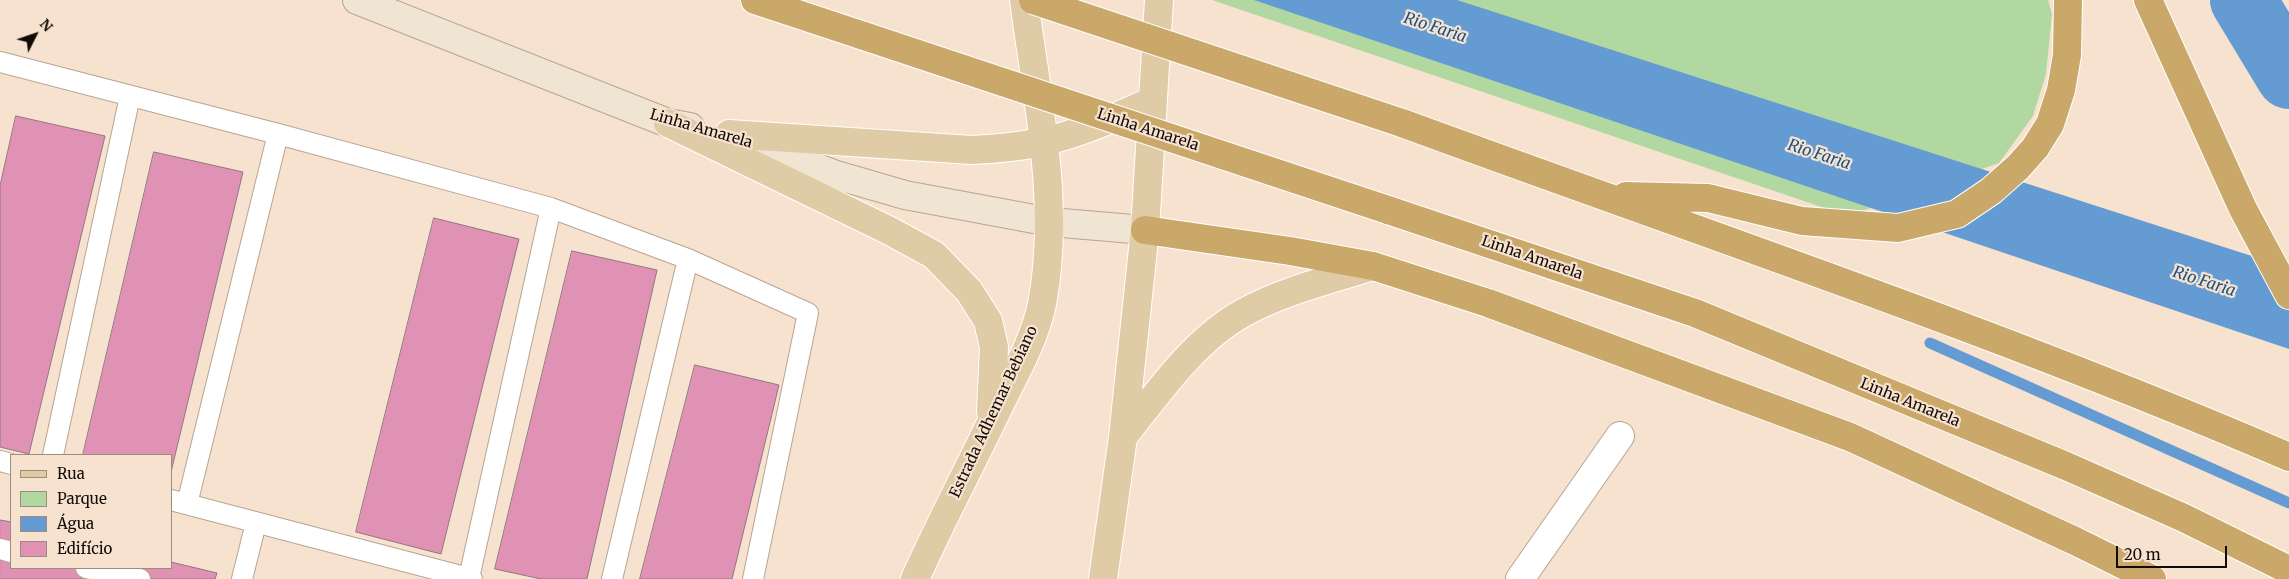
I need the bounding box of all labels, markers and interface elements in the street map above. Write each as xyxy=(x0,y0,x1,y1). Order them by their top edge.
water label: Rio Faria xyxy=(1401,9,1469,47)
north arrow xyxy=(10,10,60,60)
text: N xyxy=(36,15,57,35)
street label: Linha Amarela xyxy=(1095,105,1201,155)
street label: Linha Amarela xyxy=(648,106,754,152)
water label: Rio Faria xyxy=(1785,136,1853,174)
street label: Linha Amarela xyxy=(1479,232,1585,284)
water label: Rio Faria xyxy=(2170,263,2238,301)
street label: Estrada Adhemar Bebiano xyxy=(946,323,1042,501)
street label: Linha Amarela xyxy=(1858,375,1962,431)
legend xyxy=(10,454,172,569)
text: Rua xyxy=(57,464,85,483)
text: Parque xyxy=(57,489,107,508)
text: Água xyxy=(57,514,94,533)
scale bar xyxy=(2119,536,2230,568)
text: Edifício xyxy=(57,539,112,558)
text: 20 m xyxy=(2124,545,2161,564)

